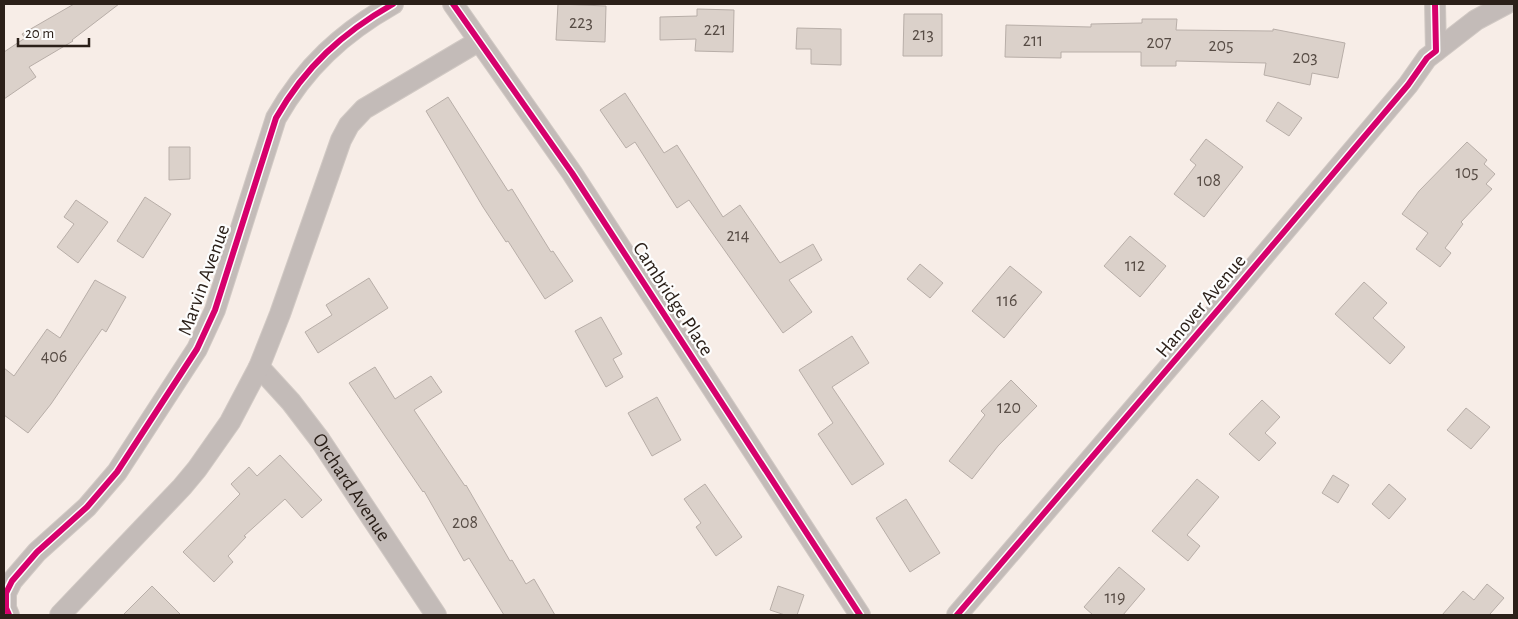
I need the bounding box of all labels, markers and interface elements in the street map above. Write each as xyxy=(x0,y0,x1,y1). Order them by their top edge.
house number: 223 xyxy=(569,14,593,32)
scale bar xyxy=(18,15,89,47)
house number: 221 xyxy=(704,21,726,39)
text: 20 m xyxy=(25,26,54,41)
house number: 213 xyxy=(912,26,934,44)
house number: 211 xyxy=(1023,32,1043,50)
house number: 207 xyxy=(1146,34,1172,52)
house number: 205 xyxy=(1208,37,1234,55)
house number: 203 xyxy=(1292,49,1318,67)
house number: 105 xyxy=(1455,164,1479,182)
house number: 108 xyxy=(1197,172,1221,190)
street label: Marvin Avenue xyxy=(175,222,233,338)
house number: 214 xyxy=(726,227,750,245)
street label: Cambridge Place xyxy=(629,239,717,359)
street label: Hanover Avenue xyxy=(1152,251,1250,361)
house number: 112 xyxy=(1125,257,1145,275)
house number: 116 xyxy=(997,292,1017,310)
house number: 406 xyxy=(41,348,67,366)
house number: 120 xyxy=(997,399,1021,417)
street label: Orchard Avenue xyxy=(309,430,394,545)
house number: 208 xyxy=(452,514,478,532)
house number: 119 xyxy=(1105,589,1125,607)

